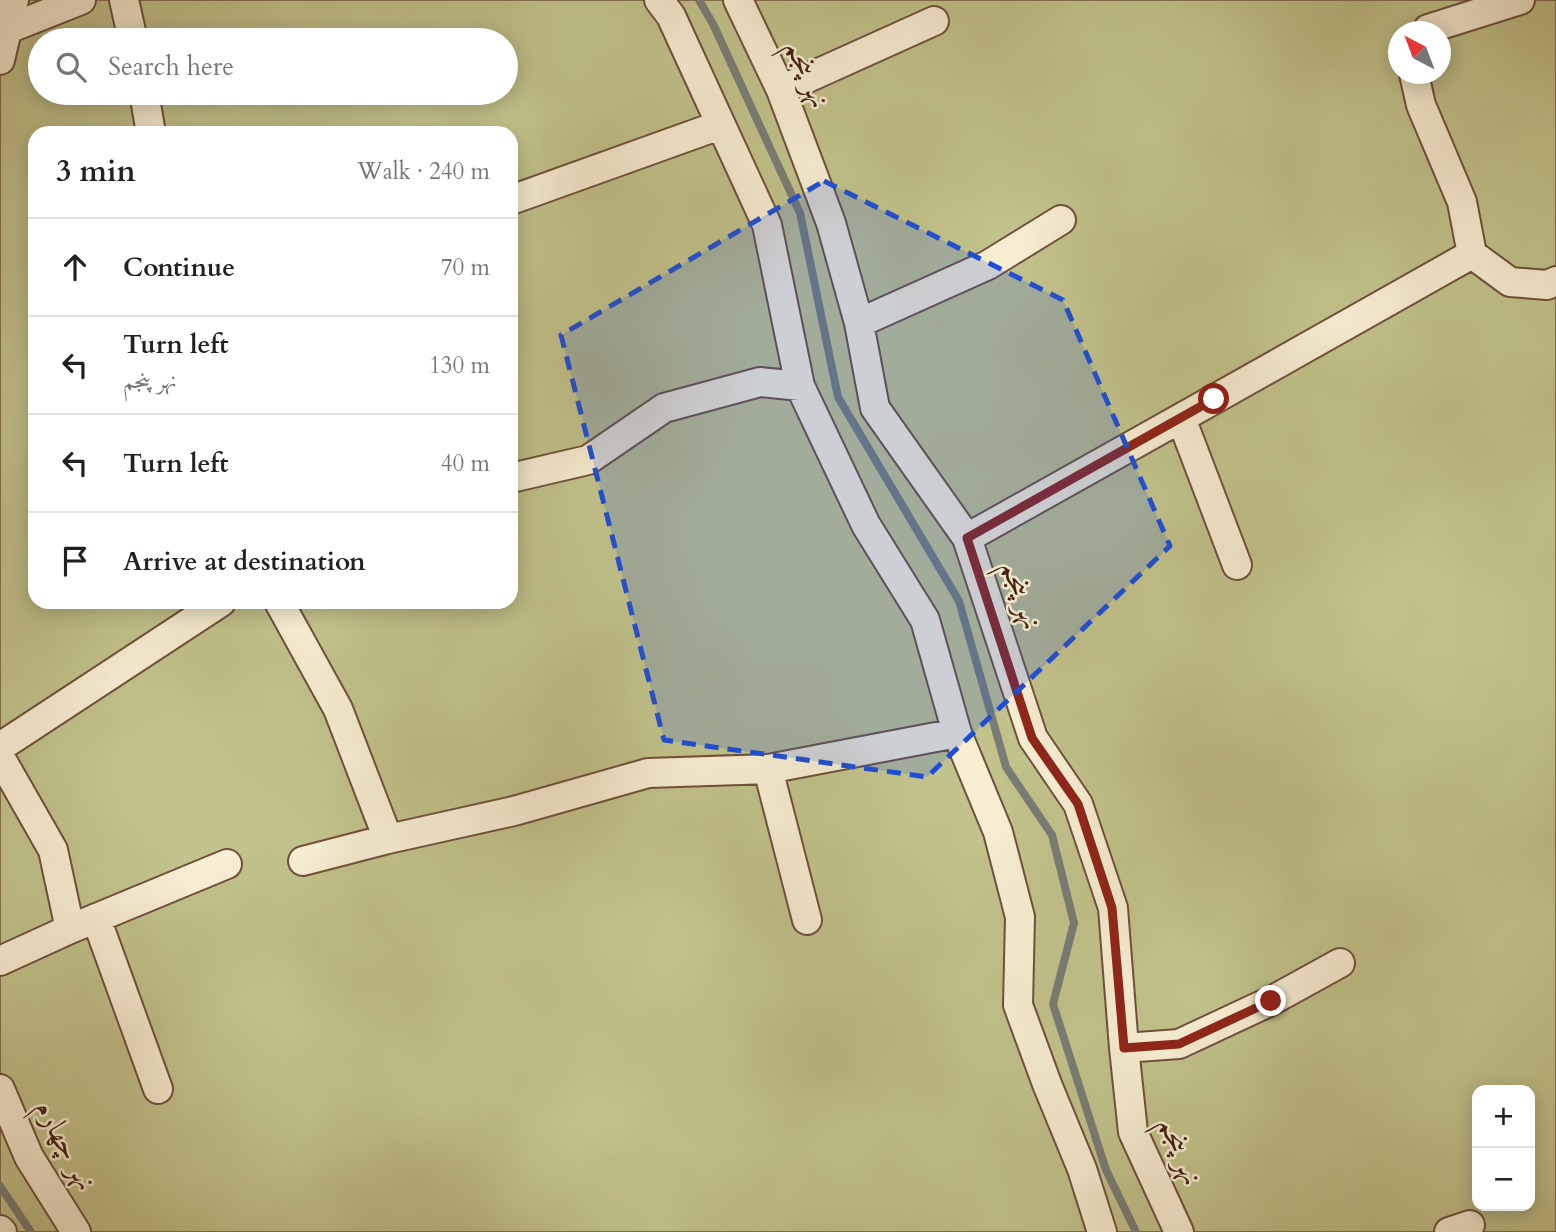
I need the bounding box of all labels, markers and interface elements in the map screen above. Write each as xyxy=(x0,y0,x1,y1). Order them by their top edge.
north arrow xyxy=(1388,21,1451,84)
search box xyxy=(28,28,518,105)
street label: نهر پنجم xyxy=(769,34,841,117)
icon: search xyxy=(52,48,90,86)
text: Search here xyxy=(108,49,234,84)
text: 3 min xyxy=(56,151,136,192)
text: Walk · 240 m xyxy=(357,156,490,187)
icon: ahead xyxy=(56,248,94,286)
text: Continue xyxy=(123,250,235,285)
text: 70 m xyxy=(441,252,490,283)
text: Turn left xyxy=(123,327,228,362)
icon: left xyxy=(56,346,94,384)
text: 130 m xyxy=(429,350,490,381)
text: نهر پنجم xyxy=(123,365,177,396)
route start xyxy=(1198,383,1229,414)
icon: left xyxy=(56,444,94,482)
text: Turn left xyxy=(123,446,228,481)
text: 40 m xyxy=(441,448,490,479)
icon: arrive xyxy=(56,542,94,580)
text: Arrive at destination xyxy=(123,544,366,579)
street label: نهر پنجم xyxy=(985,555,1053,637)
route end xyxy=(1255,985,1286,1016)
map controls xyxy=(1472,1085,1535,1211)
button: + xyxy=(1472,1085,1535,1148)
street label: نهر چهارم xyxy=(20,1092,107,1200)
street label: نهر پنجم xyxy=(1142,1111,1213,1194)
button: − xyxy=(1472,1148,1535,1211)

